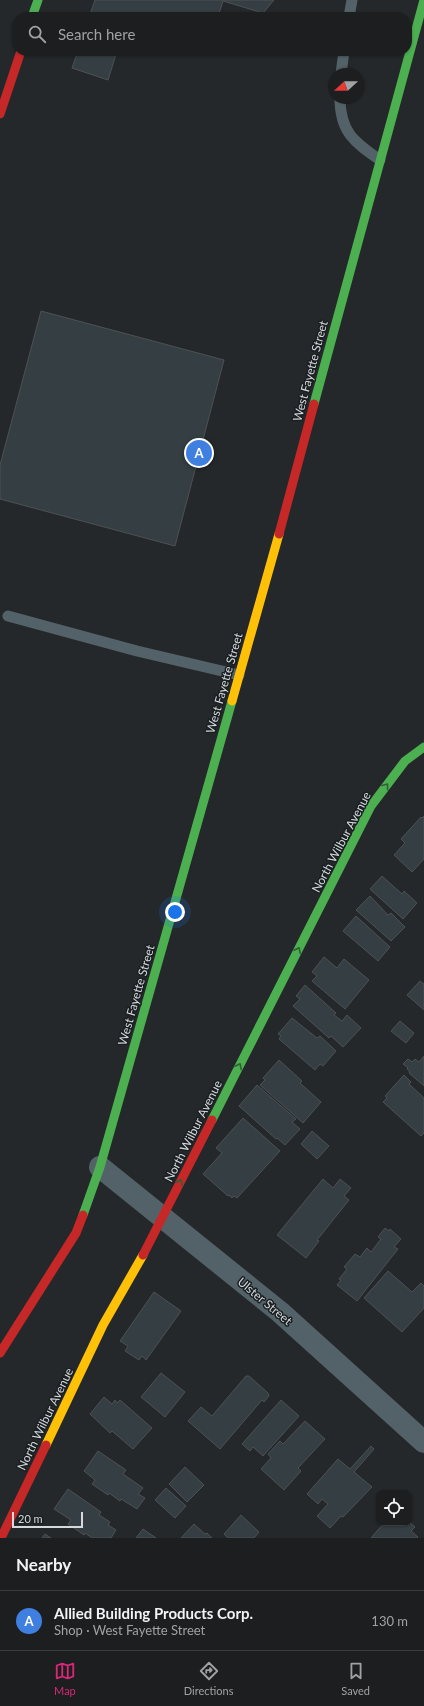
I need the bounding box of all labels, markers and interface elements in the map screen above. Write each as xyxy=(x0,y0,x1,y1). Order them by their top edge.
search box xyxy=(12,12,412,56)
icon: search xyxy=(26,23,48,45)
text: Search here xyxy=(58,25,135,43)
north arrow xyxy=(328,68,364,104)
street label: West Fayette Street xyxy=(289,318,331,423)
pin: A xyxy=(186,438,212,468)
street label: West Fayette Street xyxy=(202,630,246,735)
one-way arrow xyxy=(381,784,388,791)
street label: North Wilbur Avenue xyxy=(308,789,374,895)
your location xyxy=(165,902,185,922)
street label: West Fayette Street xyxy=(114,942,158,1047)
one-way arrow xyxy=(293,946,301,954)
one-way arrow xyxy=(234,1062,242,1070)
street label: North Wilbur Avenue xyxy=(161,1078,225,1184)
one-way arrow xyxy=(176,1178,183,1186)
street label: Ulster Street xyxy=(235,1274,296,1328)
street label: North Wilbur Avenue xyxy=(14,1365,76,1473)
map controls xyxy=(376,1490,412,1526)
button: locate xyxy=(376,1490,412,1526)
scale bar xyxy=(12,1510,83,1529)
text: 20 m xyxy=(18,1512,43,1525)
text: Nearby xyxy=(16,1554,71,1575)
text: Allied Building Products Corp. xyxy=(54,1604,253,1622)
text: A xyxy=(24,1613,34,1629)
text: 130 m xyxy=(371,1613,408,1629)
text: Shop · West Fayette Street xyxy=(54,1622,205,1638)
tab: Map xyxy=(54,1660,76,1697)
tab: Directions xyxy=(184,1660,233,1697)
tab: Saved xyxy=(341,1660,370,1697)

